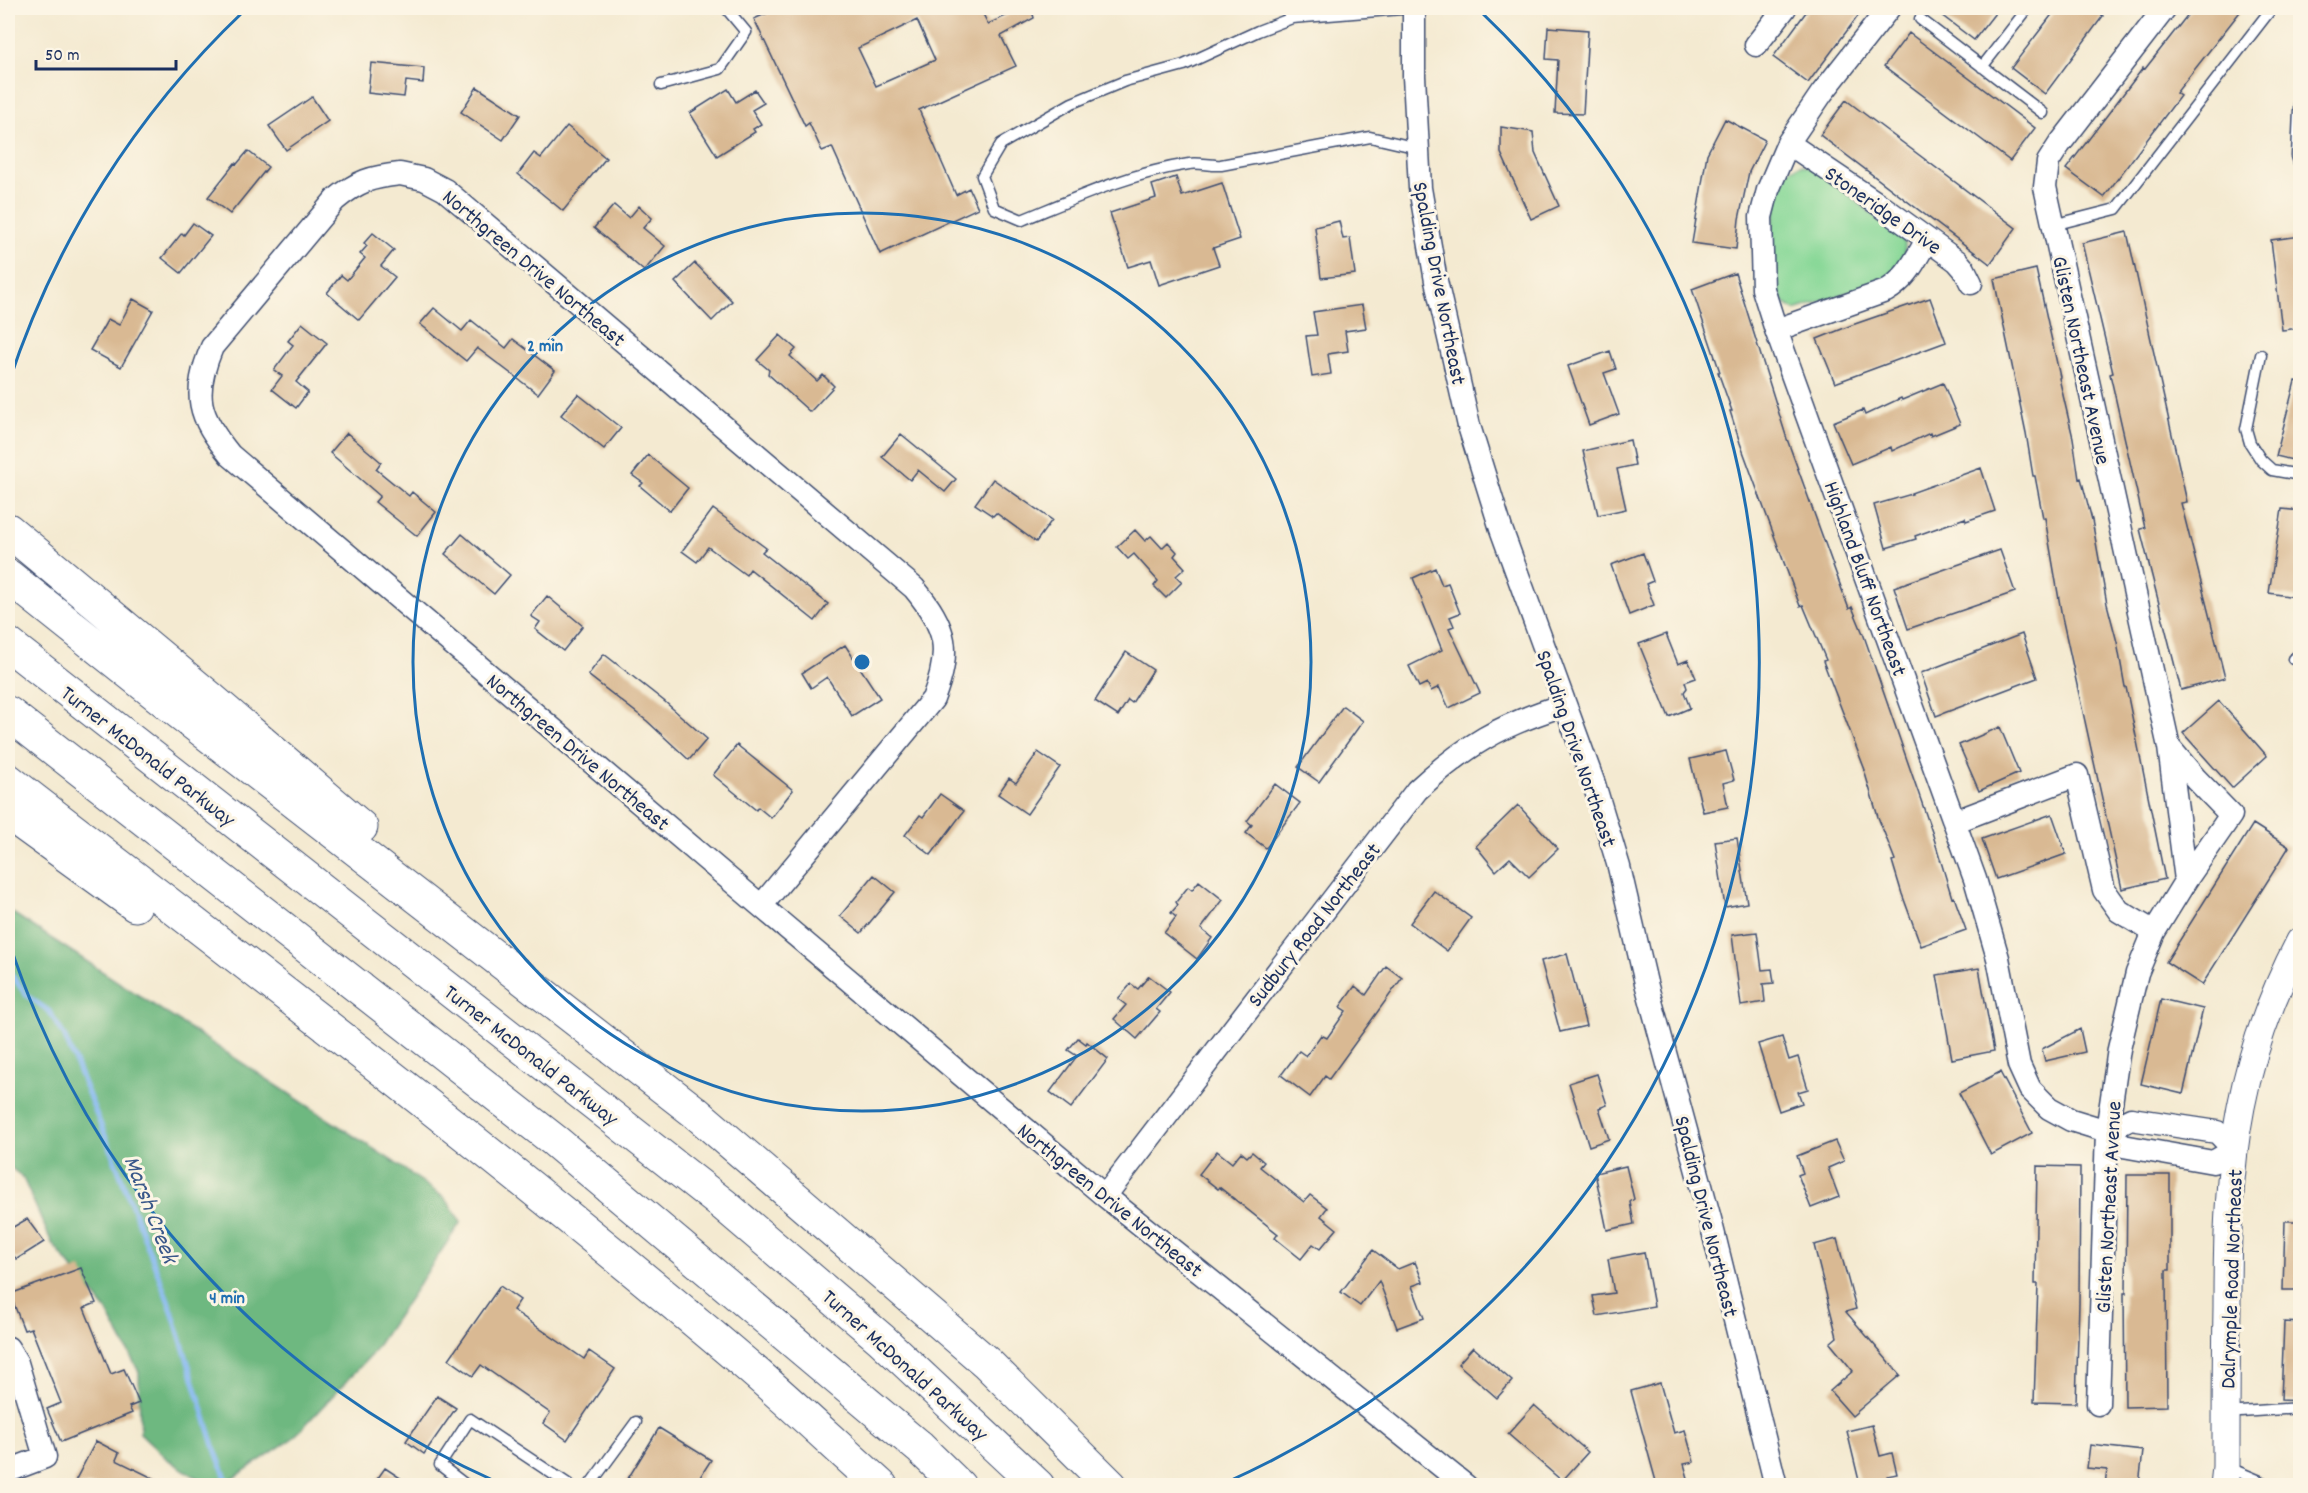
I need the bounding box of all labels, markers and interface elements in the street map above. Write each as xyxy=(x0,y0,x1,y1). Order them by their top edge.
scale bar xyxy=(36,33,176,71)
text: 50 m xyxy=(45,44,80,69)
street label: Stoneridge Drive xyxy=(1817,160,1947,264)
street label: Spalding Drive Northeast xyxy=(1403,179,1472,388)
street label: Northgreen Drive Northeast xyxy=(434,184,631,356)
street label: Glisten Northeast Avenue xyxy=(2042,254,2117,468)
text: 2 min xyxy=(527,335,563,360)
street label: Highland Bluff Northeast xyxy=(1814,477,1913,681)
street label: Spalding Drive Northeast xyxy=(1526,647,1623,852)
centre of rings xyxy=(852,652,872,672)
street label: Northgreen Drive Northeast xyxy=(478,668,675,840)
street label: Turner McDonald Parkway xyxy=(53,680,242,837)
street label: Sudbury Road Northeast xyxy=(1242,837,1390,1015)
street label: Turner McDonald Parkway xyxy=(436,979,625,1136)
street label: Glisten Northeast Avenue xyxy=(2089,1100,2132,1314)
street label: Spalding Drive Northeast xyxy=(1665,1113,1745,1321)
street label: Northgreen Drive Northeast xyxy=(1009,1117,1208,1287)
water label: Marsh Creek xyxy=(113,1151,186,1271)
street label: Dalrymple Road Northeast xyxy=(2214,1169,2253,1389)
street label: Turner McDonald Parkway xyxy=(814,1283,994,1451)
text: 4 min xyxy=(209,1287,245,1312)

